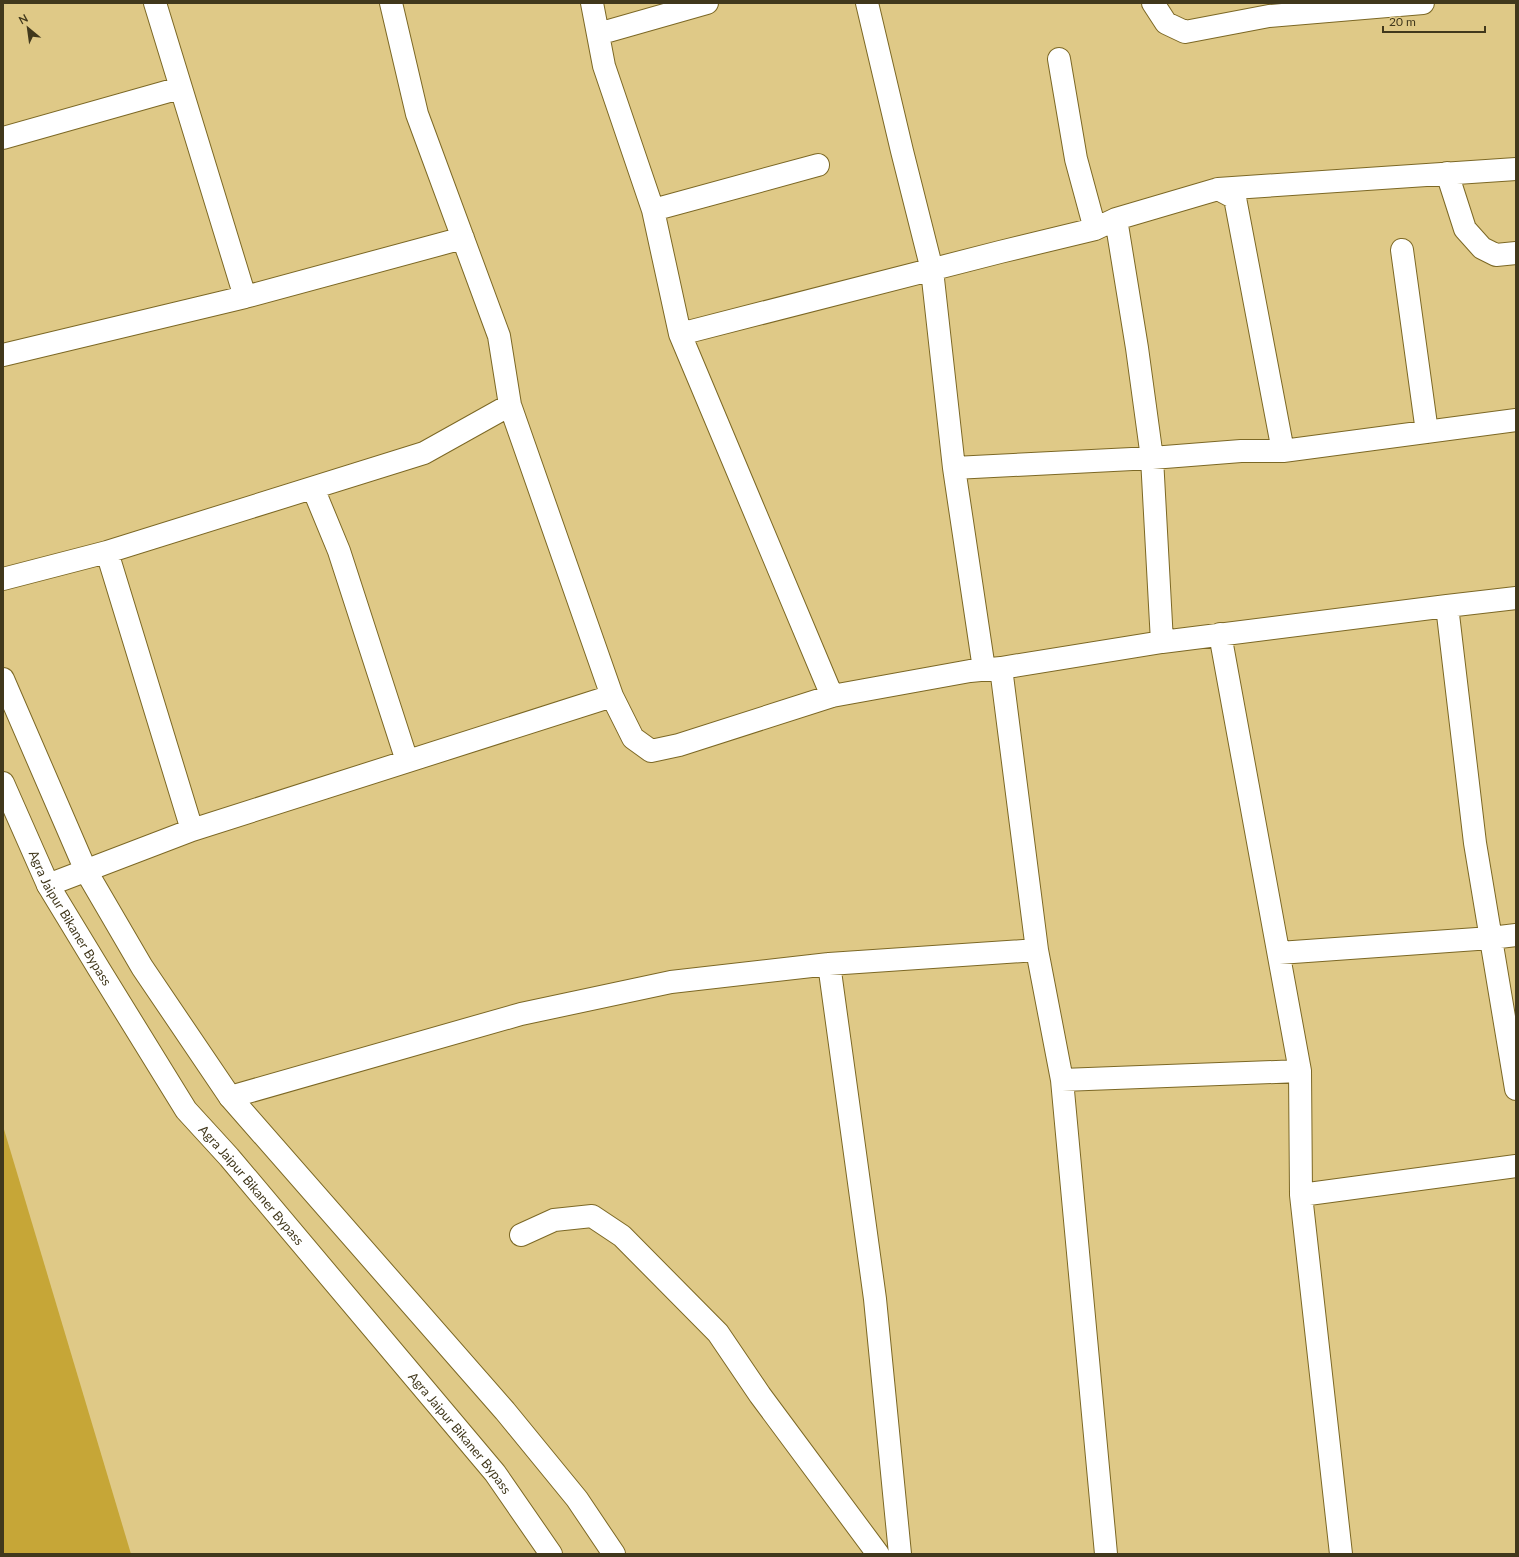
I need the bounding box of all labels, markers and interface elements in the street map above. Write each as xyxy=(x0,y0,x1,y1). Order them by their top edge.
north arrow xyxy=(8,8,48,48)
scale bar xyxy=(1383,8,1485,34)
text: N xyxy=(16,11,30,27)
text: 20 m xyxy=(1389,14,1416,29)
street label: Agra Jaipur Bikaner Bypass xyxy=(26,848,115,989)
street label: Agra Jaipur Bikaner Bypass xyxy=(196,1122,308,1248)
street label: Agra Jaipur Bikaner Bypass xyxy=(405,1369,515,1497)

